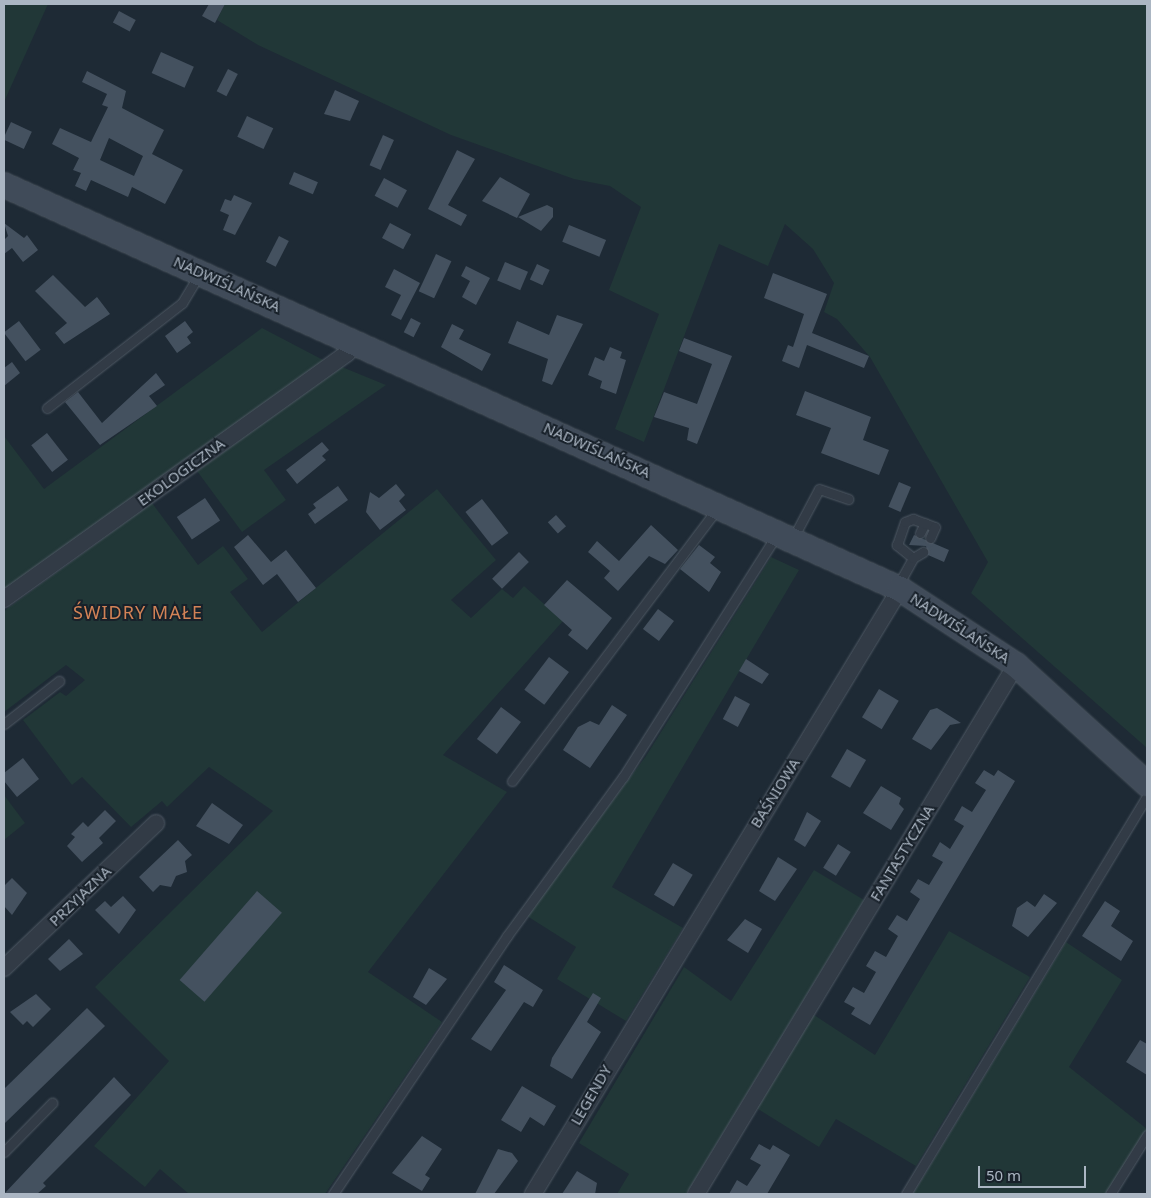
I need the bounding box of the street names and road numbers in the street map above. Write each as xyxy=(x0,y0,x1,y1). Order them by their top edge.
street label: NADWIŚLAŃSKA xyxy=(171,252,283,316)
street label: NADWIŚLAŃSKA xyxy=(541,418,653,482)
street label: EKOLOGICZNA xyxy=(134,434,228,510)
street label: NADWIŚLAŃSKA xyxy=(907,589,1013,667)
street label: BAŚNIOWA xyxy=(747,755,803,831)
street label: FANTASTYCZNA xyxy=(866,802,938,904)
street label: PRZYJAZNA xyxy=(45,862,115,930)
street label: LEGENDY xyxy=(567,1062,615,1128)

